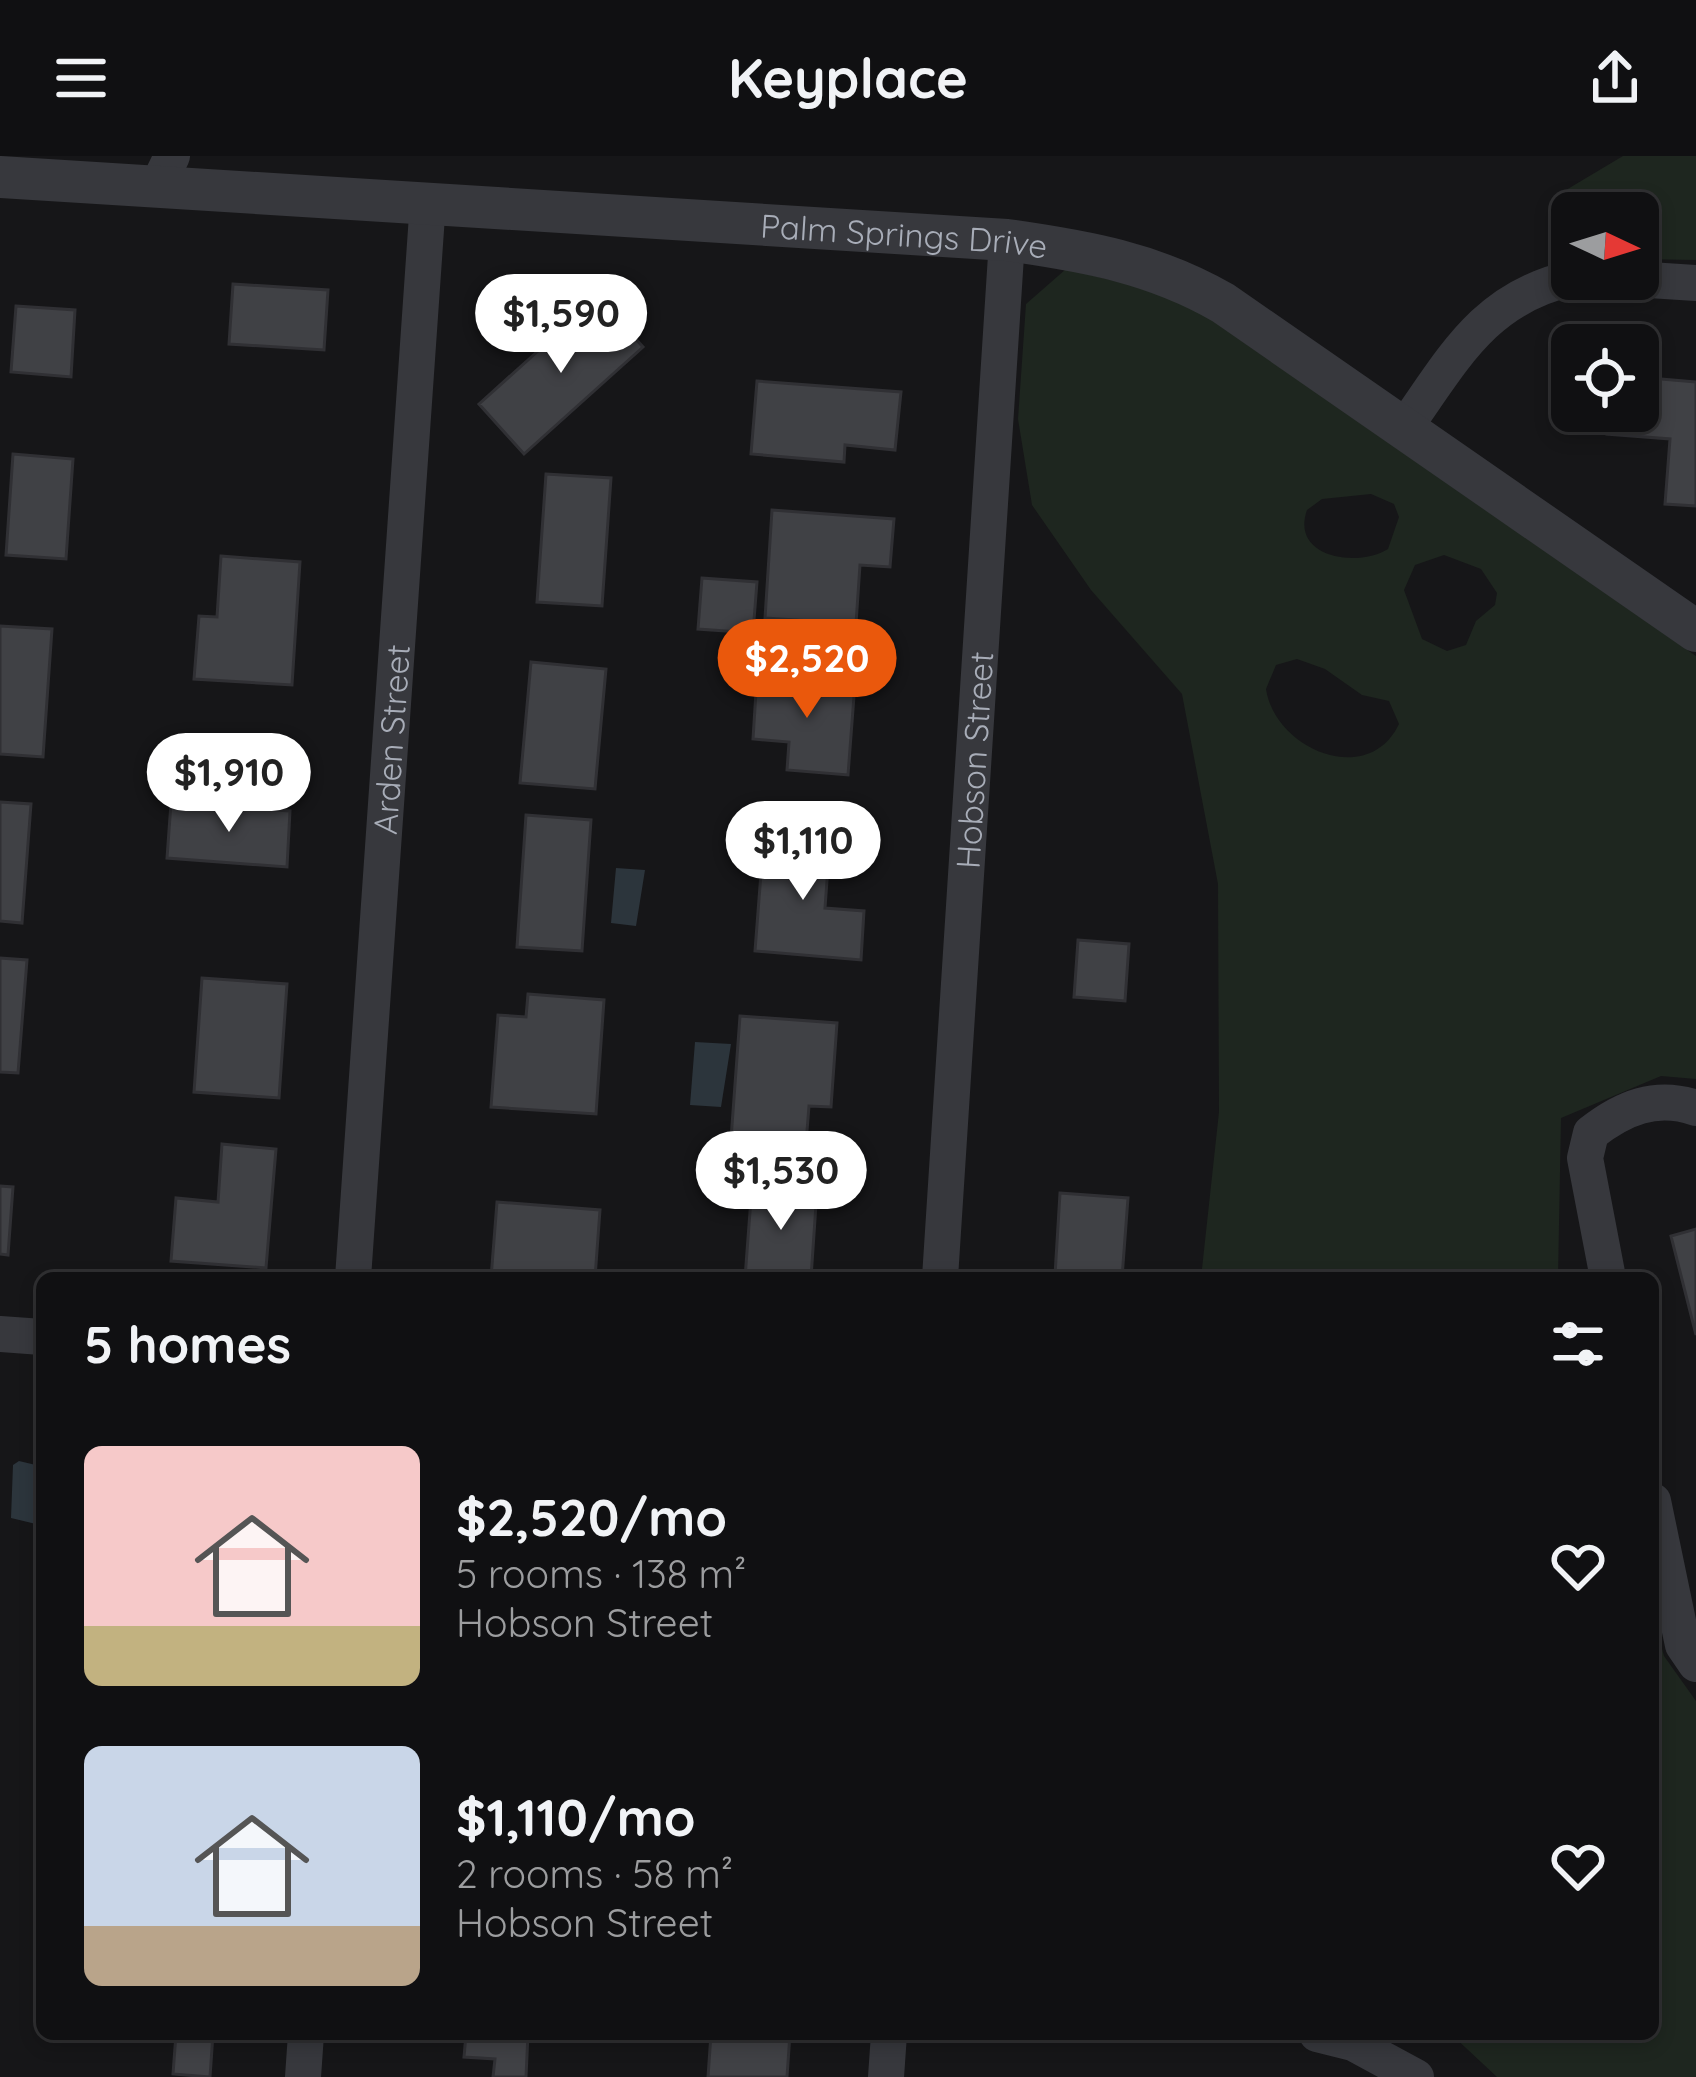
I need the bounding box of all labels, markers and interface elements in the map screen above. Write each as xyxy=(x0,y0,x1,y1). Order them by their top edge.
text: Keyplace xyxy=(728,44,968,112)
icon: menu xyxy=(48,45,114,111)
icon: share xyxy=(1582,45,1648,111)
north arrow xyxy=(1551,192,1659,300)
map controls xyxy=(1551,192,1659,432)
street label: Palm Springs Drive xyxy=(759,204,1051,266)
pin: $1,590 xyxy=(463,274,659,376)
text: $1,590 xyxy=(502,288,620,337)
button: locate xyxy=(1551,324,1659,432)
pin: $2,520 xyxy=(709,619,905,721)
text: $2,520 xyxy=(745,633,869,682)
street label: Arden Street xyxy=(363,643,418,836)
street label: Hobson Street xyxy=(946,650,1001,870)
pin: $1,910 xyxy=(131,733,327,835)
text: $1,910 xyxy=(174,747,284,796)
pin: $1,110 xyxy=(705,801,901,903)
text: $1,110 xyxy=(753,815,853,864)
pin: $1,530 xyxy=(683,1131,879,1233)
text: $1,530 xyxy=(723,1145,839,1194)
icon: filters xyxy=(1545,1311,1611,1377)
text: 5 homes xyxy=(84,1312,291,1376)
text: $2,520/mo xyxy=(456,1485,727,1549)
icon: home xyxy=(180,1494,324,1638)
icon: heart xyxy=(1545,1533,1611,1599)
text: 5 rooms · 138 m² xyxy=(456,1549,746,1598)
text: Hobson Street xyxy=(456,1598,713,1647)
text: $1,110/mo xyxy=(456,1785,696,1849)
icon: home xyxy=(180,1794,324,1938)
icon: heart xyxy=(1545,1833,1611,1899)
text: 2 rooms · 58 m² xyxy=(456,1849,733,1898)
text: Hobson Street xyxy=(456,1898,713,1947)

